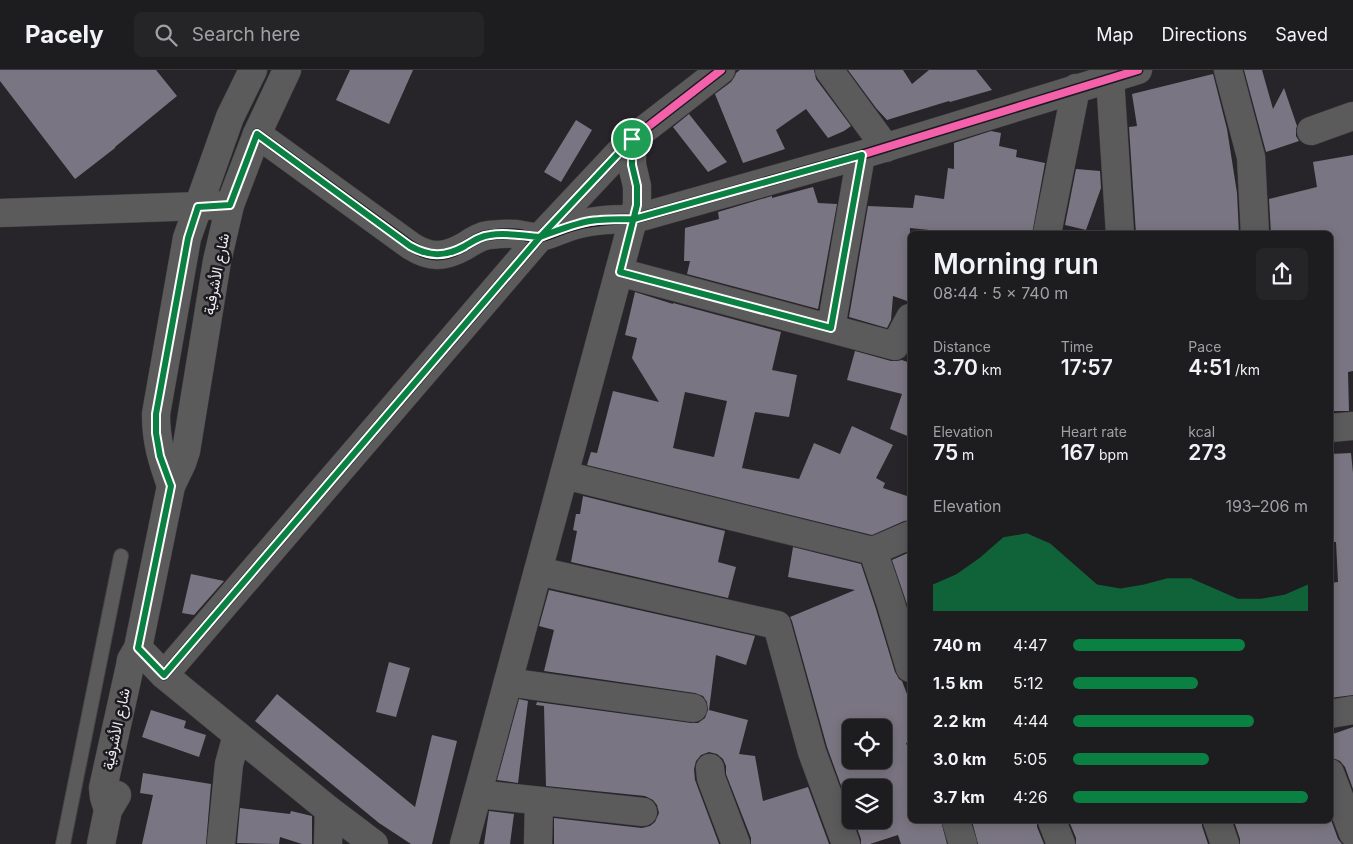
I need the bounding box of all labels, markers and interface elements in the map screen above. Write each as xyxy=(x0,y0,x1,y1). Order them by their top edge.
search box xyxy=(134,12,484,57)
text: Pacely xyxy=(25,20,104,49)
icon: search xyxy=(152,21,180,49)
text: Search here xyxy=(192,23,300,46)
text: Map xyxy=(1096,24,1134,45)
text: Directions xyxy=(1162,24,1247,45)
text: Saved xyxy=(1275,24,1328,45)
pin xyxy=(611,118,653,160)
icon: arrive xyxy=(618,125,646,153)
street label: شارع الأشرفية xyxy=(199,231,235,317)
text: Morning run xyxy=(933,247,1099,281)
button: share xyxy=(1256,248,1308,300)
text: 08:44 · 5 × 740 m xyxy=(933,283,1068,303)
text: Distance xyxy=(933,338,991,355)
text: Time xyxy=(1061,338,1094,355)
text: Pace xyxy=(1188,338,1221,355)
text: 3.70 xyxy=(933,355,978,380)
text: 17:57 xyxy=(1061,355,1113,380)
text: 4:51 xyxy=(1188,355,1231,380)
text: km xyxy=(978,361,1002,378)
text: /km xyxy=(1231,361,1260,378)
text: Elevation xyxy=(933,423,993,440)
text: Heart rate xyxy=(1061,423,1127,440)
text: kcal xyxy=(1188,423,1215,440)
text: 75 xyxy=(933,440,958,465)
text: 167 xyxy=(1061,440,1095,465)
text: 273 xyxy=(1188,440,1227,465)
text: m xyxy=(958,446,974,463)
text: bpm xyxy=(1095,446,1128,463)
text: Elevation xyxy=(933,496,1002,516)
text: 193–206 m xyxy=(1225,496,1308,516)
text: 740 m xyxy=(933,635,981,655)
text: 4:47 xyxy=(1013,635,1047,655)
text: 1.5 km xyxy=(933,673,983,693)
text: 5:12 xyxy=(1013,673,1044,693)
street label: شارع الأشرفية xyxy=(98,686,136,772)
text: 2.2 km xyxy=(933,711,986,731)
text: 4:44 xyxy=(1013,711,1049,731)
map controls xyxy=(842,719,892,829)
button: locate xyxy=(842,719,892,769)
text: 3.0 km xyxy=(933,749,986,769)
text: 5:05 xyxy=(1013,749,1047,769)
button: layers xyxy=(842,779,892,829)
text: 3.7 km xyxy=(933,787,985,807)
text: 4:26 xyxy=(1013,787,1048,807)

